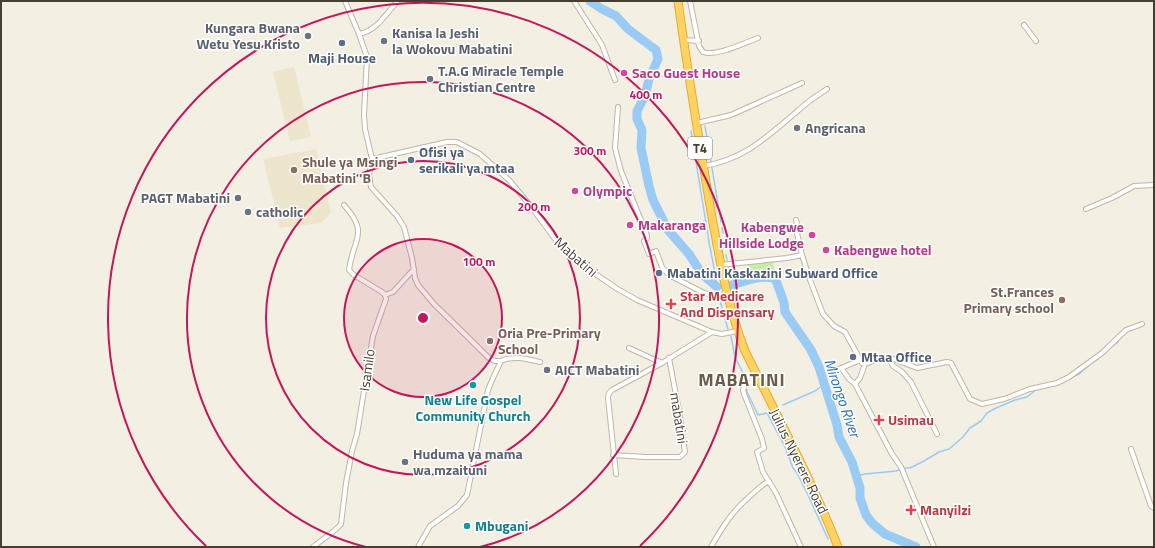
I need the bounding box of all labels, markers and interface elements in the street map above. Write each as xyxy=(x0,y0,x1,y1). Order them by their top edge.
place label: Kungara Bwana Wetu Yesu Kristo xyxy=(197,17,300,54)
place label: Kanisa la Jeshi la Wokovu Mabatini xyxy=(392,22,512,59)
marker: Kungara Bwana Wetu Yesu Kristo xyxy=(303,31,313,41)
marker: Kanisa la Jeshi la Wokovu Mabatini xyxy=(379,36,389,46)
marker: Maji House xyxy=(337,38,347,48)
place label: Maji House xyxy=(308,47,376,68)
place label: T.A.G Miracle Temple Christian Centre xyxy=(438,60,564,97)
place label: Saco Guest House xyxy=(632,62,740,83)
marker: Saco Guest House xyxy=(619,68,629,78)
marker: T.A.G Miracle Temple Christian Centre xyxy=(425,74,435,84)
text: 400 m xyxy=(630,85,662,104)
place label: Angricana xyxy=(805,117,866,138)
marker: Angricana xyxy=(792,123,802,133)
road number: T4 xyxy=(688,137,712,159)
place label: Ofisi ya serikali ya mtaa xyxy=(419,141,515,178)
text: 300 m xyxy=(574,141,606,160)
place label: Shule ya Msingi Mabatini 'B xyxy=(302,151,397,188)
marker: Ofisi ya serikali ya mtaa xyxy=(406,155,416,165)
marker: Shule ya Msingi Mabatini 'B xyxy=(289,165,299,175)
place label: Olympic xyxy=(583,180,632,201)
marker: Olympic xyxy=(570,186,580,196)
place label: PAGT Mabatini xyxy=(141,187,230,208)
marker: PAGT Mabatini xyxy=(233,193,243,203)
text: 200 m xyxy=(518,197,550,216)
place label: catholic xyxy=(256,201,303,222)
marker: catholic xyxy=(243,207,253,217)
place label: Makaranga xyxy=(638,214,706,235)
place label: Kabengwe Hillside Lodge xyxy=(719,216,804,253)
marker: Makaranga xyxy=(625,220,635,230)
marker: Kabengwe Hillside Lodge xyxy=(807,230,817,240)
street label: Mabatini xyxy=(550,232,603,282)
place label: Kabengwe hotel xyxy=(834,239,932,260)
marker: Kabengwe hotel xyxy=(821,245,831,255)
text: 100 m xyxy=(463,252,495,271)
place label: Mabatini Kaskazini Subward Office xyxy=(667,262,878,283)
marker: Mabatini Kaskazini Subward Office xyxy=(654,268,664,278)
place label: St.Frances Primary school xyxy=(963,281,1054,318)
place label: Star Medicare And Dispensary xyxy=(680,285,775,322)
marker: St.Frances Primary school xyxy=(1057,295,1067,305)
marker: Star Medicare And Dispensary xyxy=(665,298,677,310)
centre of rings xyxy=(416,311,430,325)
place label: Oria Pre-Primary School xyxy=(498,322,601,359)
marker: Oria Pre-Primary School xyxy=(485,336,495,346)
place label: Mtaa Office xyxy=(861,346,932,367)
street label: Isamilo xyxy=(353,347,380,392)
marker: Mtaa Office xyxy=(848,352,858,362)
water label: Mirongo River xyxy=(818,355,867,442)
place label: AICT Mabatini xyxy=(555,359,639,380)
marker: AICT Mabatini xyxy=(542,365,552,375)
district label: MABATINI xyxy=(698,366,786,393)
marker: New Life Gospel Community Church xyxy=(468,380,478,390)
place label: New Life Gospel Community Church xyxy=(416,389,530,426)
street label: mabatini xyxy=(665,391,694,445)
street label: Julius Nyerere Road xyxy=(765,405,834,517)
place label: Usimau xyxy=(888,409,934,430)
marker: Usimau xyxy=(873,414,885,426)
place label: Huduma ya mama wa mzaituni xyxy=(413,443,523,480)
marker: Huduma ya mama wa mzaituni xyxy=(400,457,410,467)
place label: Manyilzi xyxy=(920,499,971,520)
marker: Manyilzi xyxy=(905,504,917,516)
place label: Mbugani xyxy=(475,515,528,536)
marker: Mbugani xyxy=(462,521,472,531)

